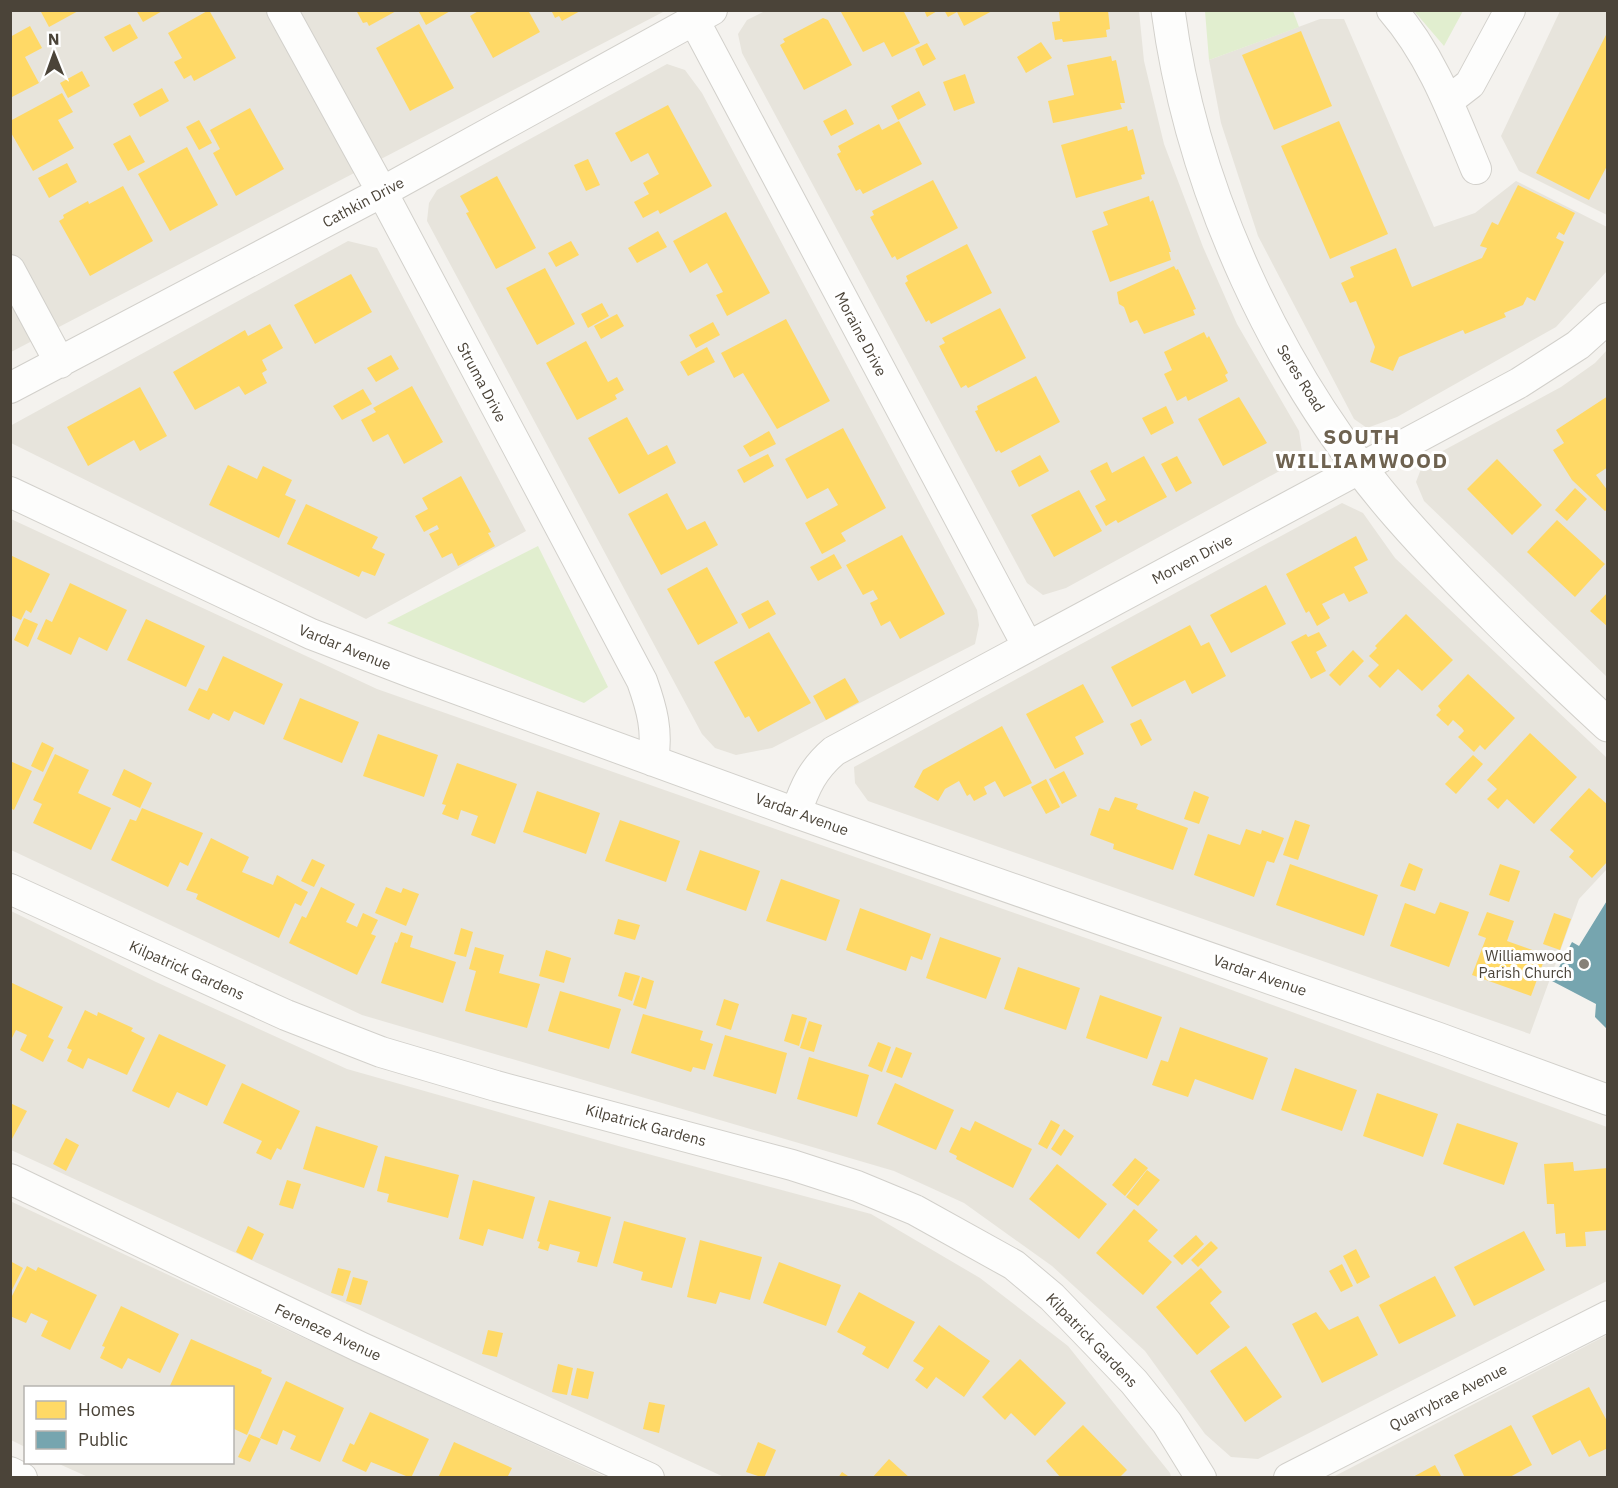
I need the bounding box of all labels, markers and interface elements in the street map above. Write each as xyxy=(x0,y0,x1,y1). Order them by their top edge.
north arrow xyxy=(24,24,84,84)
text: N xyxy=(48,29,60,49)
street label: Cathkin Drive xyxy=(319,173,407,231)
street label: Moraine Drive xyxy=(831,289,891,379)
street label: Struma Drive xyxy=(453,339,511,425)
street label: Seres Road xyxy=(1273,341,1329,415)
district label: SOUTH WILLIAMWOOD xyxy=(1275,422,1449,474)
street label: Morven Drive xyxy=(1148,530,1236,588)
street label: Vardar Avenue xyxy=(296,620,394,674)
street label: Vardar Avenue xyxy=(753,788,851,840)
street label: Kilpatrick Gardens xyxy=(126,936,248,1004)
place label: Williamwood Parish Church xyxy=(1479,946,1572,982)
street label: Vardar Avenue xyxy=(1211,950,1309,1000)
marker: Williamwood Parish Church xyxy=(1577,957,1591,971)
street label: Kilpatrick Gardens xyxy=(584,1100,708,1150)
street label: Kilpatrick Gardens xyxy=(1042,1289,1142,1391)
street label: Fereneze Avenue xyxy=(272,1299,384,1365)
street label: Quarrybrae Avenue xyxy=(1386,1359,1510,1435)
legend xyxy=(24,1386,234,1464)
text: Homes xyxy=(78,1398,135,1421)
text: Public xyxy=(78,1428,128,1451)

